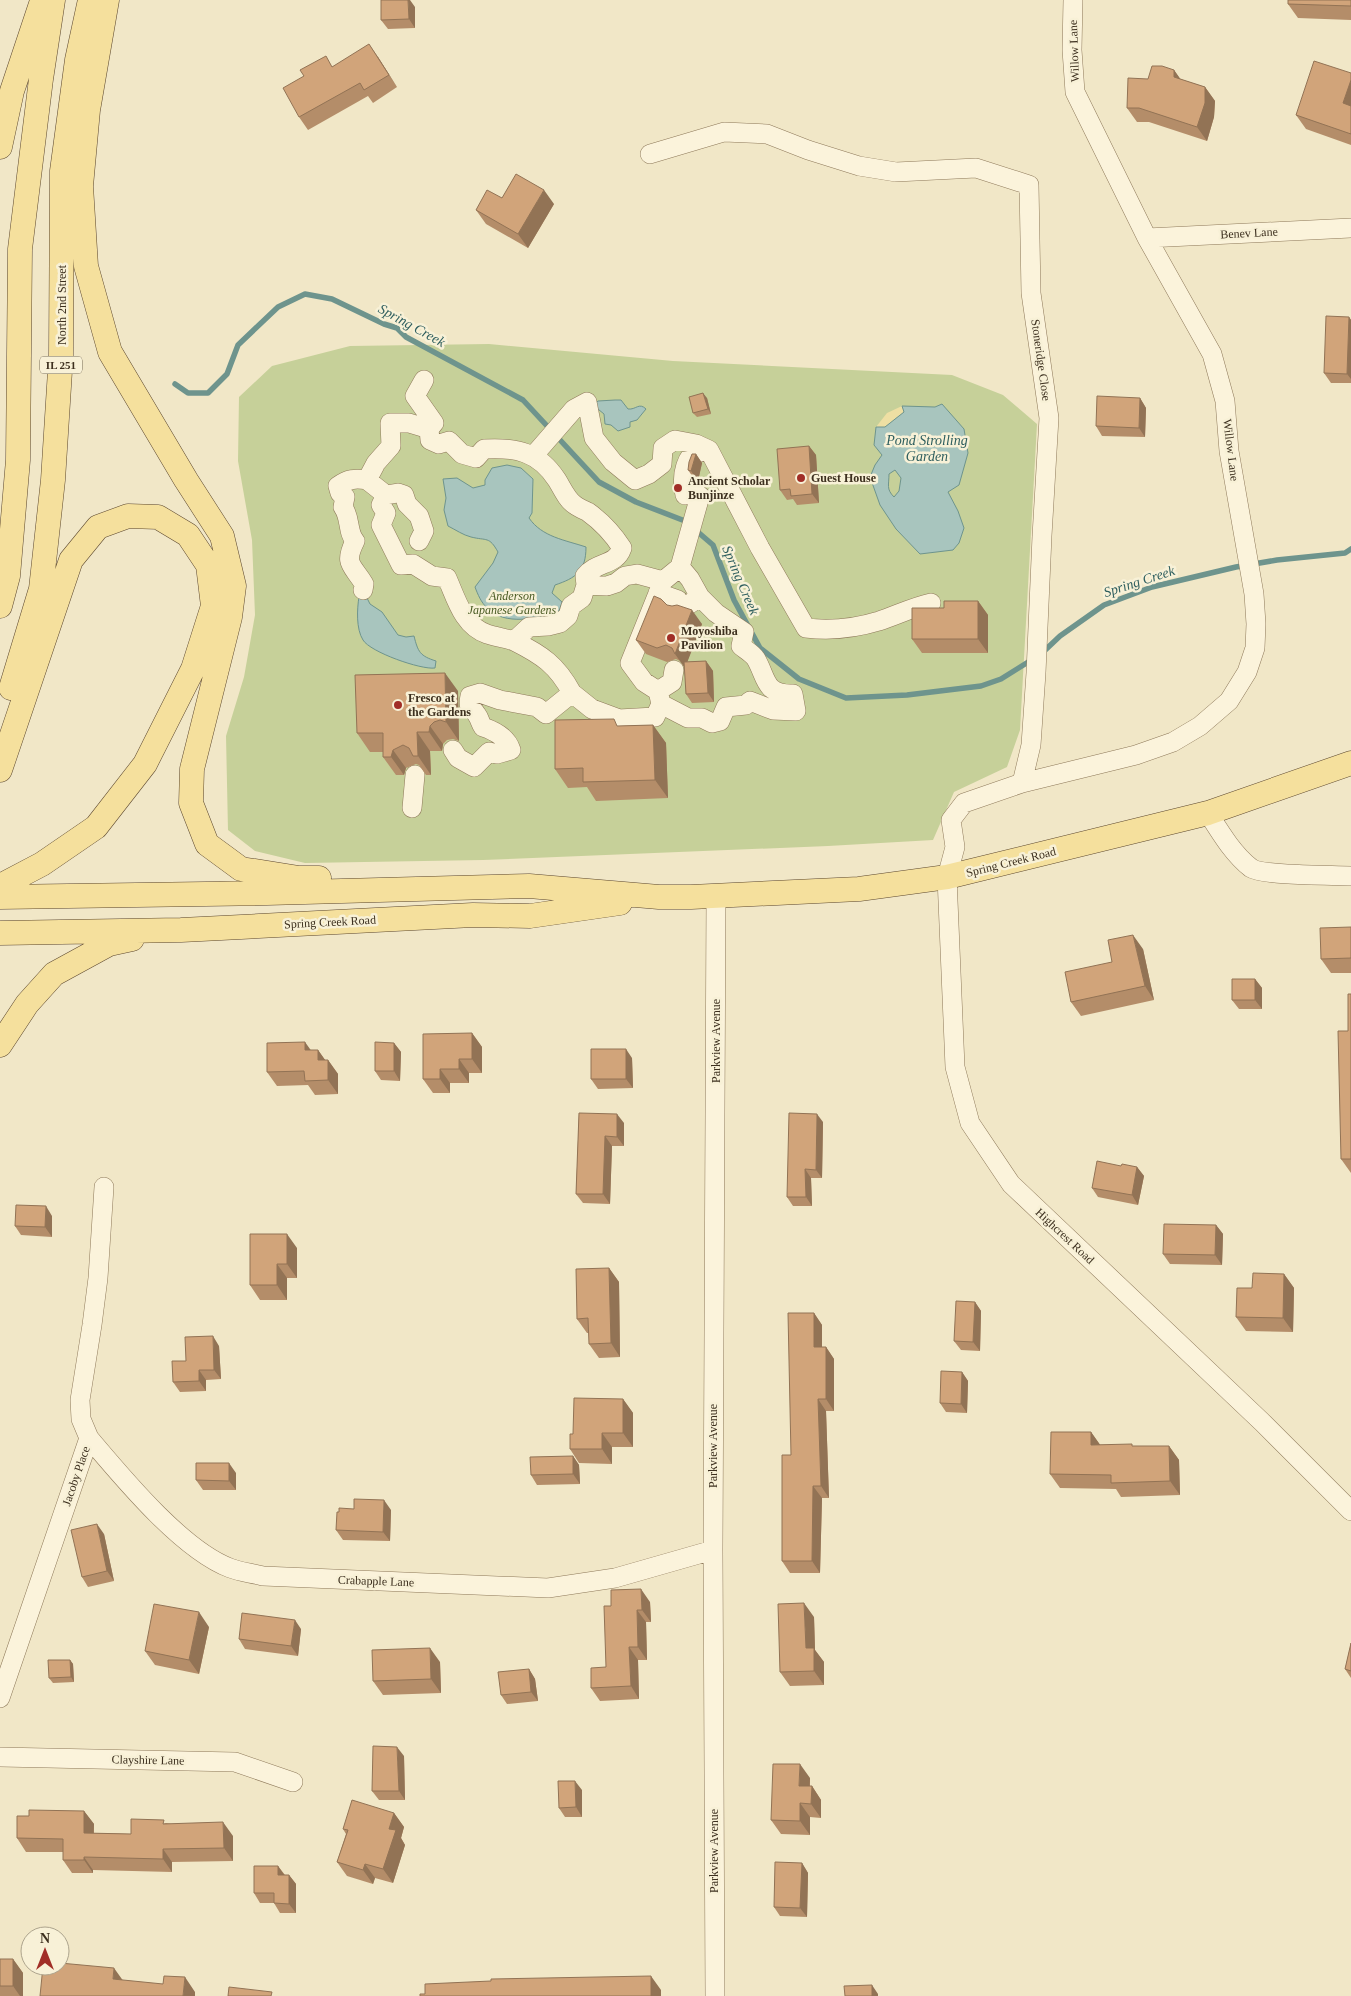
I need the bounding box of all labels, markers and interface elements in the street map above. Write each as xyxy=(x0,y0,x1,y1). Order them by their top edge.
street label: Willow Lane xyxy=(1066,20,1082,82)
street label: Benev Lane xyxy=(1220,225,1278,241)
street label: North 2nd Street xyxy=(55,264,69,345)
water label: Spring Creek xyxy=(376,301,448,350)
street label: Stoneridge Close xyxy=(1028,318,1054,402)
road number: IL 251 xyxy=(40,356,82,374)
street label: Willow Lane xyxy=(1220,418,1242,482)
water label: Pond Strolling Garden xyxy=(885,433,968,464)
place label: Guest House xyxy=(811,471,877,485)
marker: Guest House xyxy=(795,472,807,484)
place label: Ancient Scholar Bunjinze xyxy=(688,474,771,502)
marker: Ancient Scholar Bunjinze xyxy=(672,482,684,494)
water label: Spring Creek xyxy=(719,543,762,618)
water label: Spring Creek xyxy=(1102,563,1177,600)
park label: Anderson Japanese Gardens xyxy=(468,589,557,617)
place label: Moyoshiba Pavilion xyxy=(681,624,738,652)
marker: Moyoshiba Pavilion xyxy=(665,632,677,644)
place label: Fresco at the Gardens xyxy=(408,691,471,719)
marker: Fresco at the Gardens xyxy=(392,699,404,711)
street label: Spring Creek Road xyxy=(965,844,1057,880)
street label: Spring Creek Road xyxy=(284,913,376,931)
street label: Parkview Avenue xyxy=(709,999,723,1083)
street label: Highcrest Road xyxy=(1033,1205,1097,1267)
street label: Parkview Avenue xyxy=(706,1404,720,1488)
street label: Jacoby Place xyxy=(59,1444,93,1508)
street label: Crabapple Lane xyxy=(338,1573,414,1589)
street label: Clayshire Lane xyxy=(111,1752,185,1768)
street label: Parkview Avenue xyxy=(707,1809,721,1893)
north arrow xyxy=(20,1926,70,1976)
text: N xyxy=(40,1931,50,1946)

